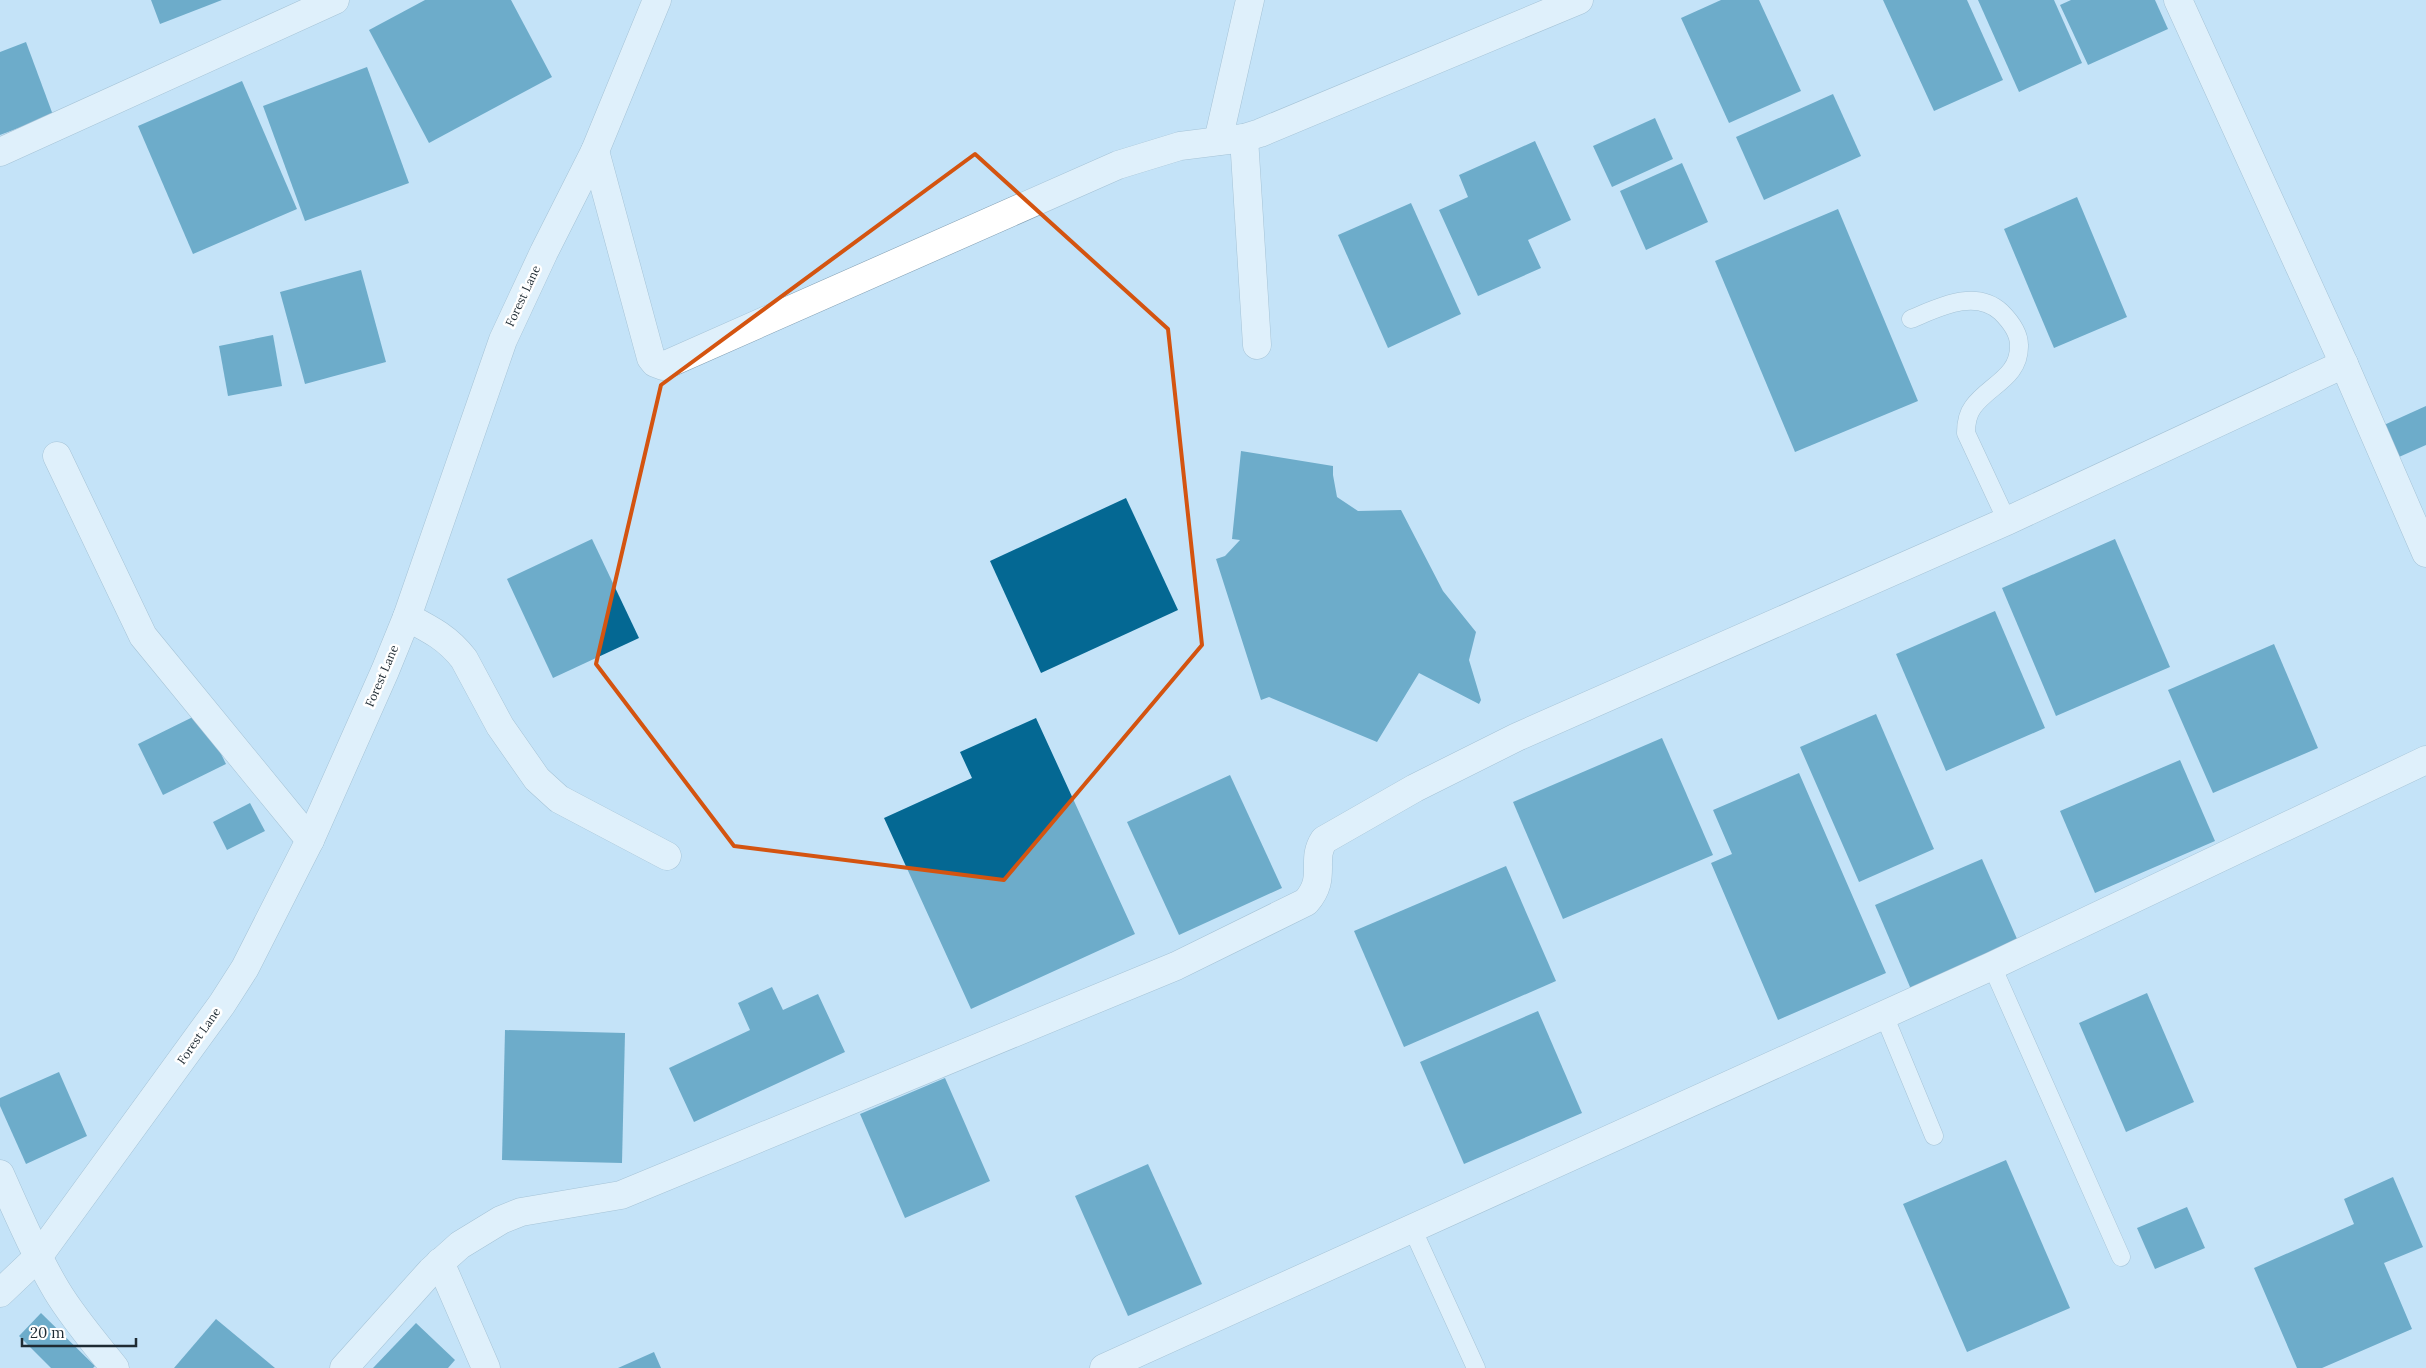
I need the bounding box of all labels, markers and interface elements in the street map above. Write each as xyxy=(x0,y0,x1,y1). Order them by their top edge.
street label: Forest Lane xyxy=(502,262,543,329)
street label: Forest Lane xyxy=(362,642,401,709)
street label: Forest Lane xyxy=(174,1004,224,1067)
scale bar xyxy=(22,1316,136,1348)
text: 20 m xyxy=(30,1323,65,1342)

